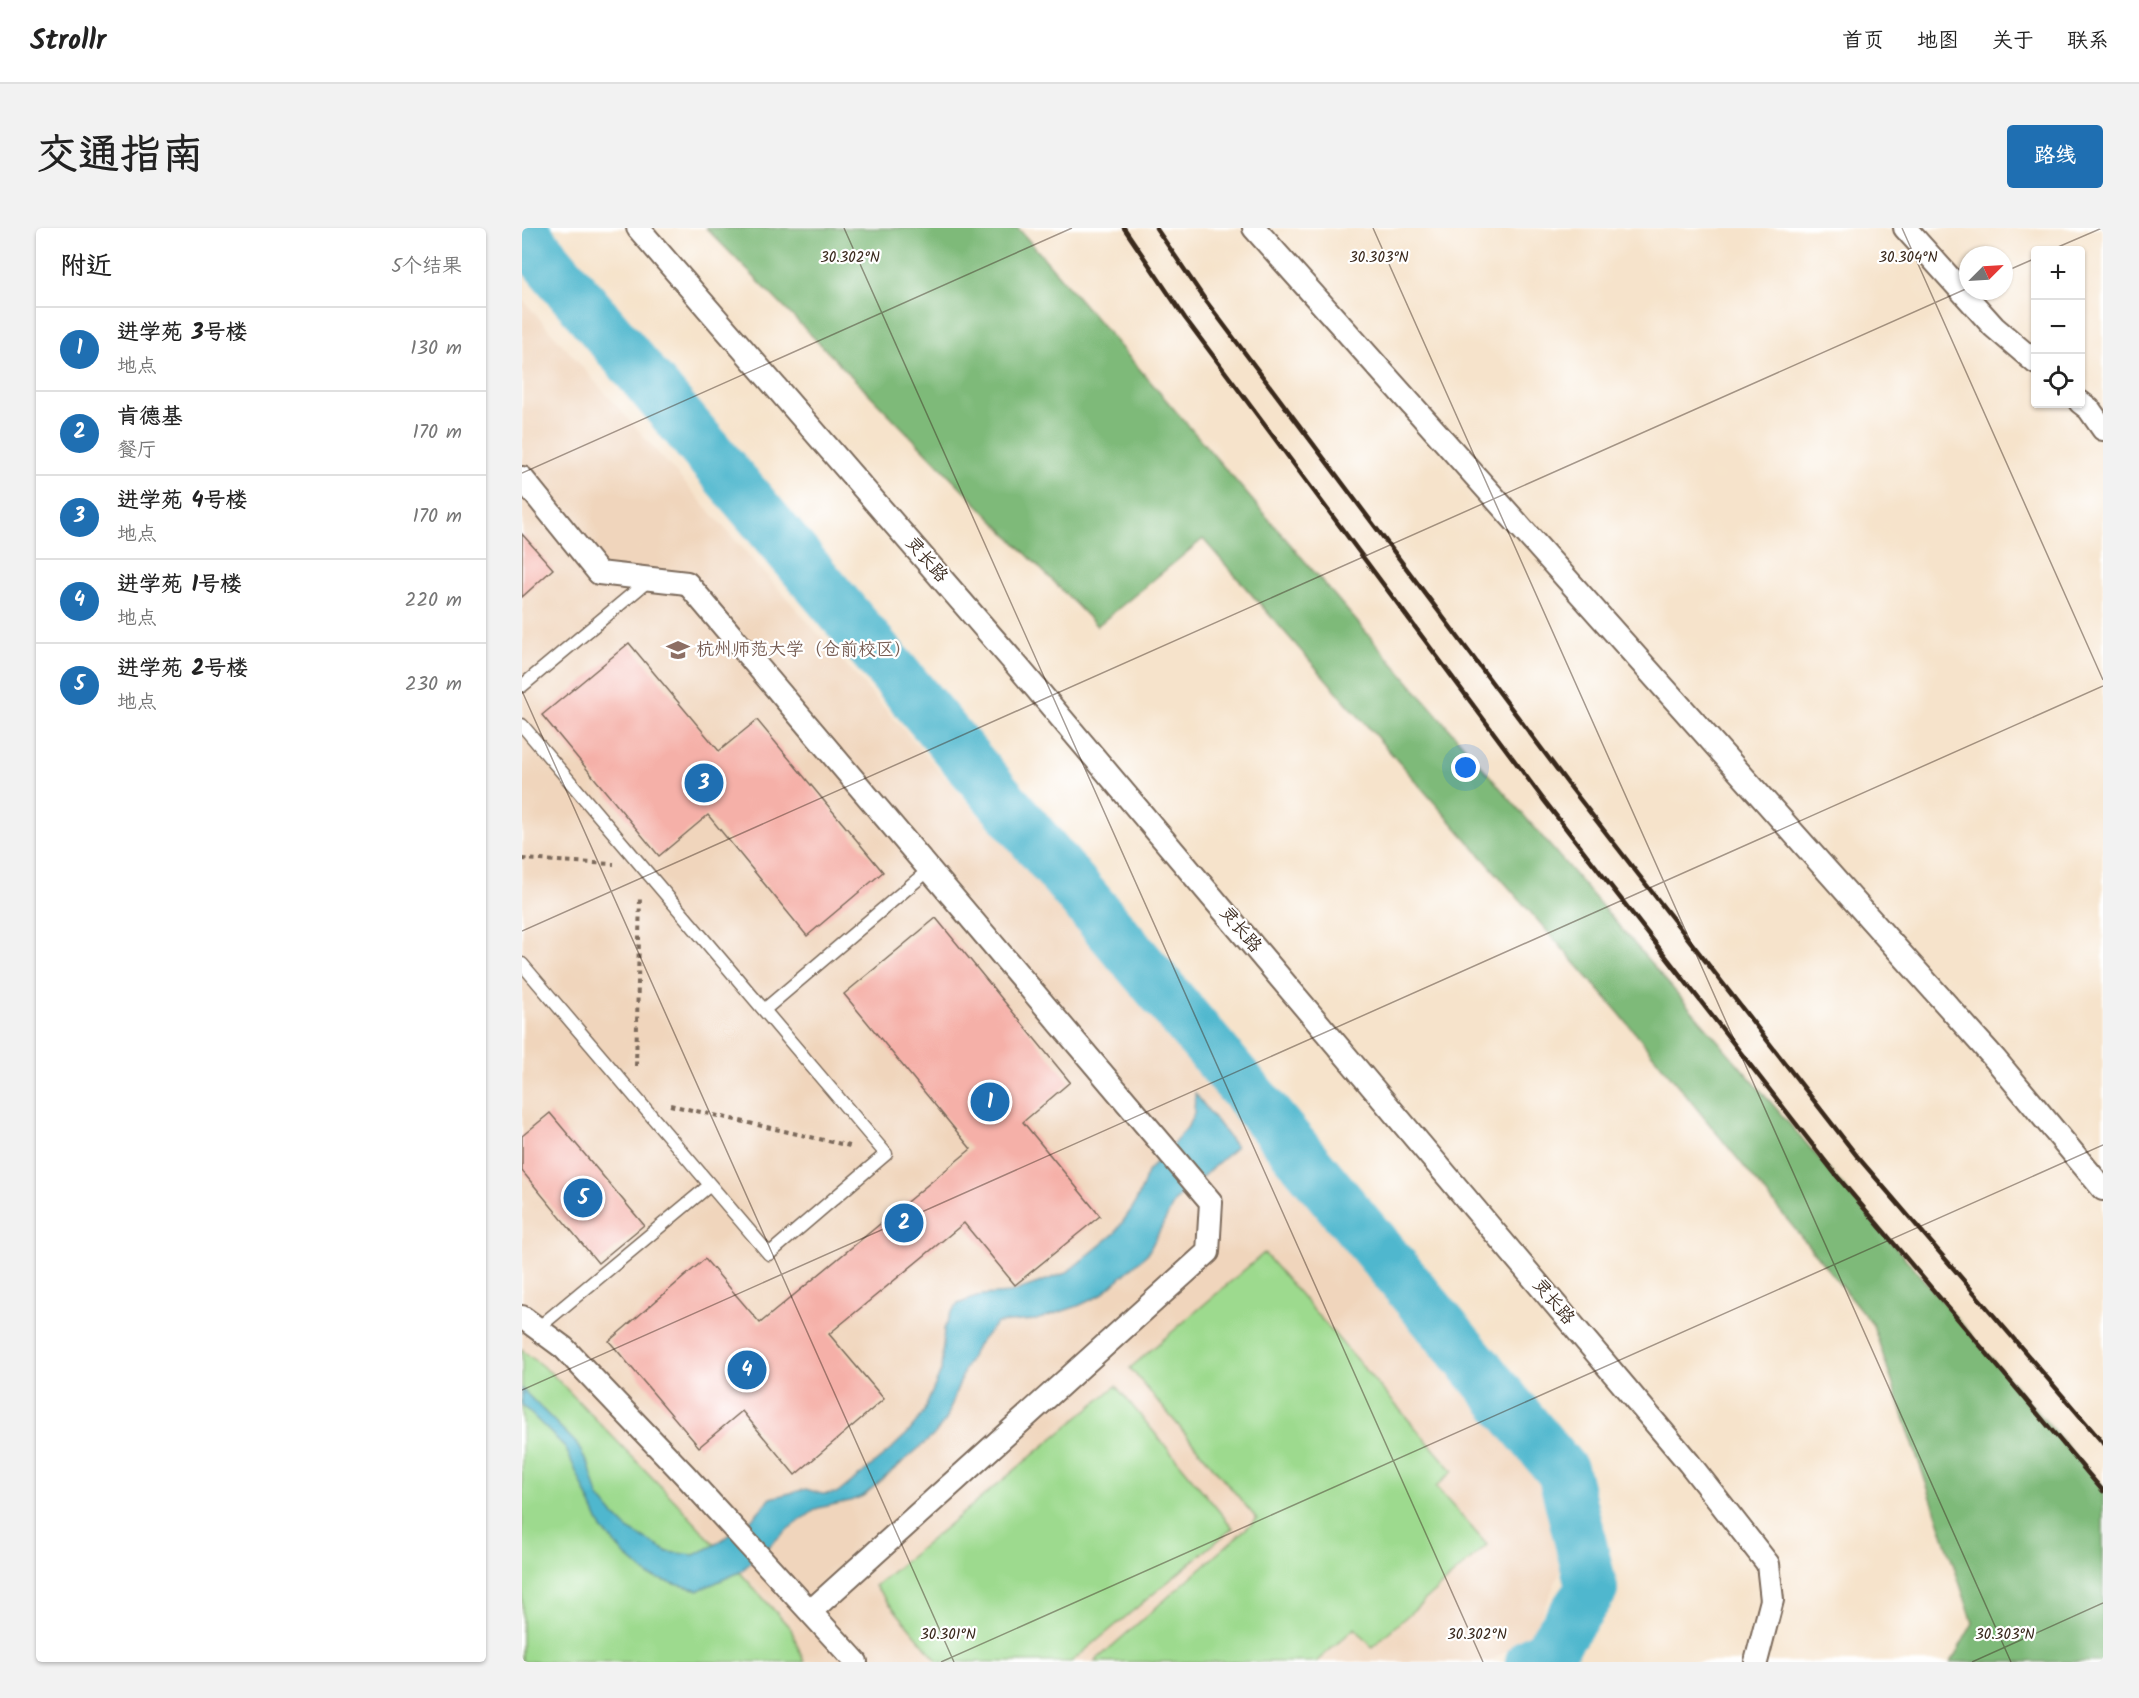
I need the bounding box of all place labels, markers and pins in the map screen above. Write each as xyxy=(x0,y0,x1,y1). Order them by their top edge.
place label: 杭州师范大学（仓前校区） xyxy=(696,636,912,665)
school or university icon: 杭州师范大学（仓前校区） xyxy=(665,637,691,663)
pin: 3 xyxy=(684,760,723,806)
pin: 1 xyxy=(970,1080,1010,1124)
pin: 5 xyxy=(564,1176,602,1220)
pin: 2 xyxy=(884,1200,923,1246)
pin: 4 xyxy=(728,1348,766,1392)

